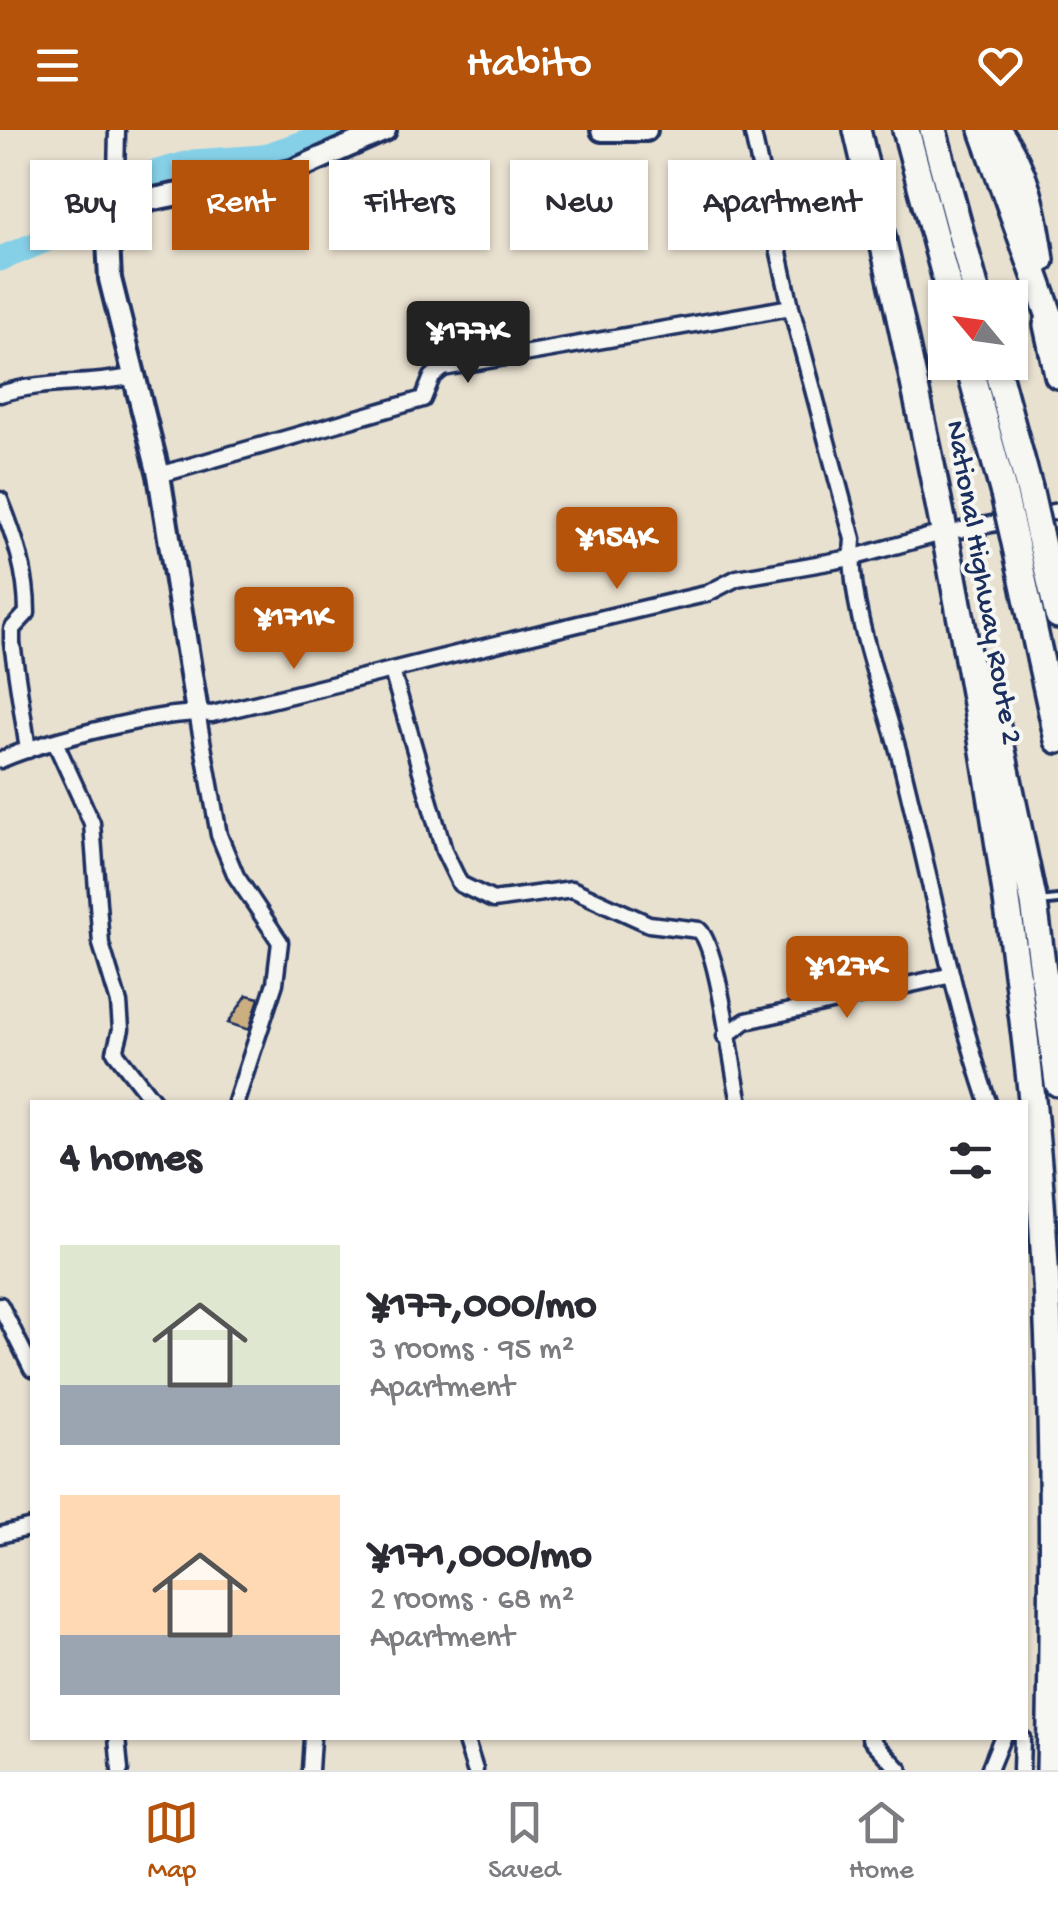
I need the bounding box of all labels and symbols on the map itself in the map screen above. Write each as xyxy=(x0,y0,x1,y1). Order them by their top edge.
north arrow xyxy=(928,280,1028,380)
pin: ¥177K xyxy=(398,301,538,386)
street label: National Highway Route 2 xyxy=(936,418,1027,748)
pin: ¥154K xyxy=(547,507,687,592)
pin: ¥171K xyxy=(224,587,364,672)
pin: ¥127K xyxy=(777,936,917,1021)

